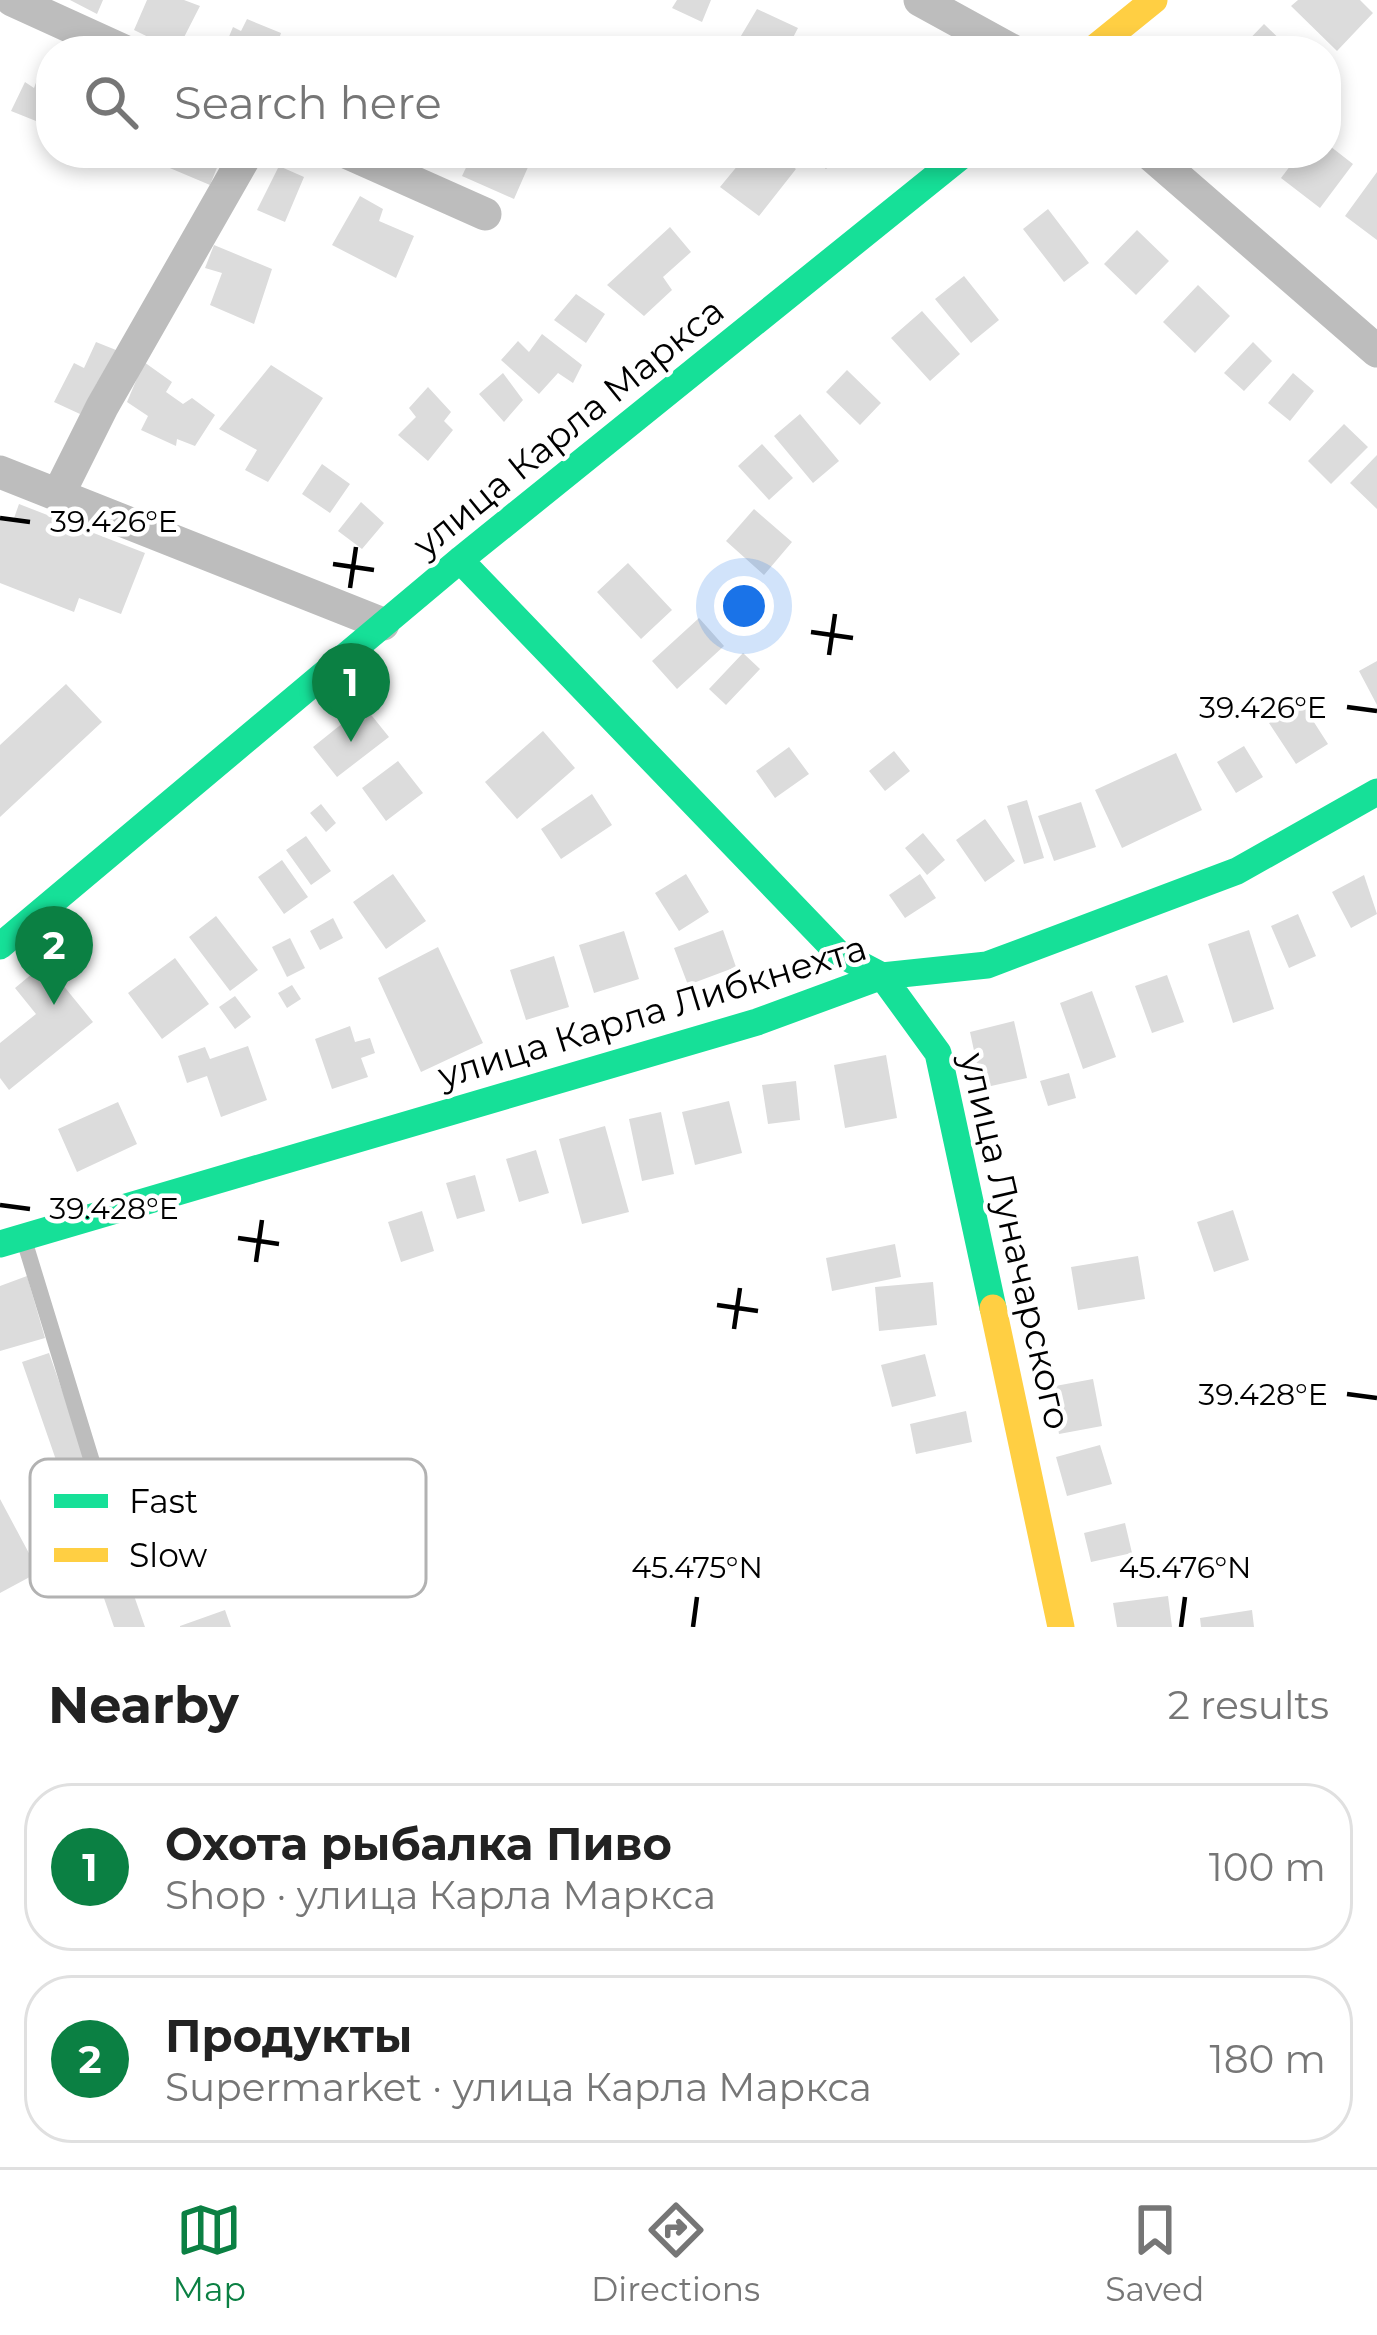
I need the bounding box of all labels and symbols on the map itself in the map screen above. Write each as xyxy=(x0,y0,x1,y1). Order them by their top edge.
street label: улица Карла Маркса xyxy=(403,288,732,567)
text: 39.426°E xyxy=(50,503,178,540)
your location xyxy=(714,576,774,636)
pin: 1 xyxy=(312,643,390,742)
text: 39.426°E xyxy=(1199,689,1327,726)
pin: 2 xyxy=(15,906,93,1005)
street label: улица Карла Либкнехта xyxy=(432,925,871,1097)
street label: улица Луначарского xyxy=(951,1047,1081,1434)
text: 39.428°E xyxy=(49,1190,179,1227)
text: 39.428°E xyxy=(1198,1376,1328,1413)
legend xyxy=(30,1459,426,1597)
text: Fast xyxy=(129,1481,198,1521)
text: Slow xyxy=(129,1535,207,1575)
text: 45.475°N xyxy=(631,1549,763,1586)
text: 45.476°N xyxy=(1119,1549,1251,1586)

